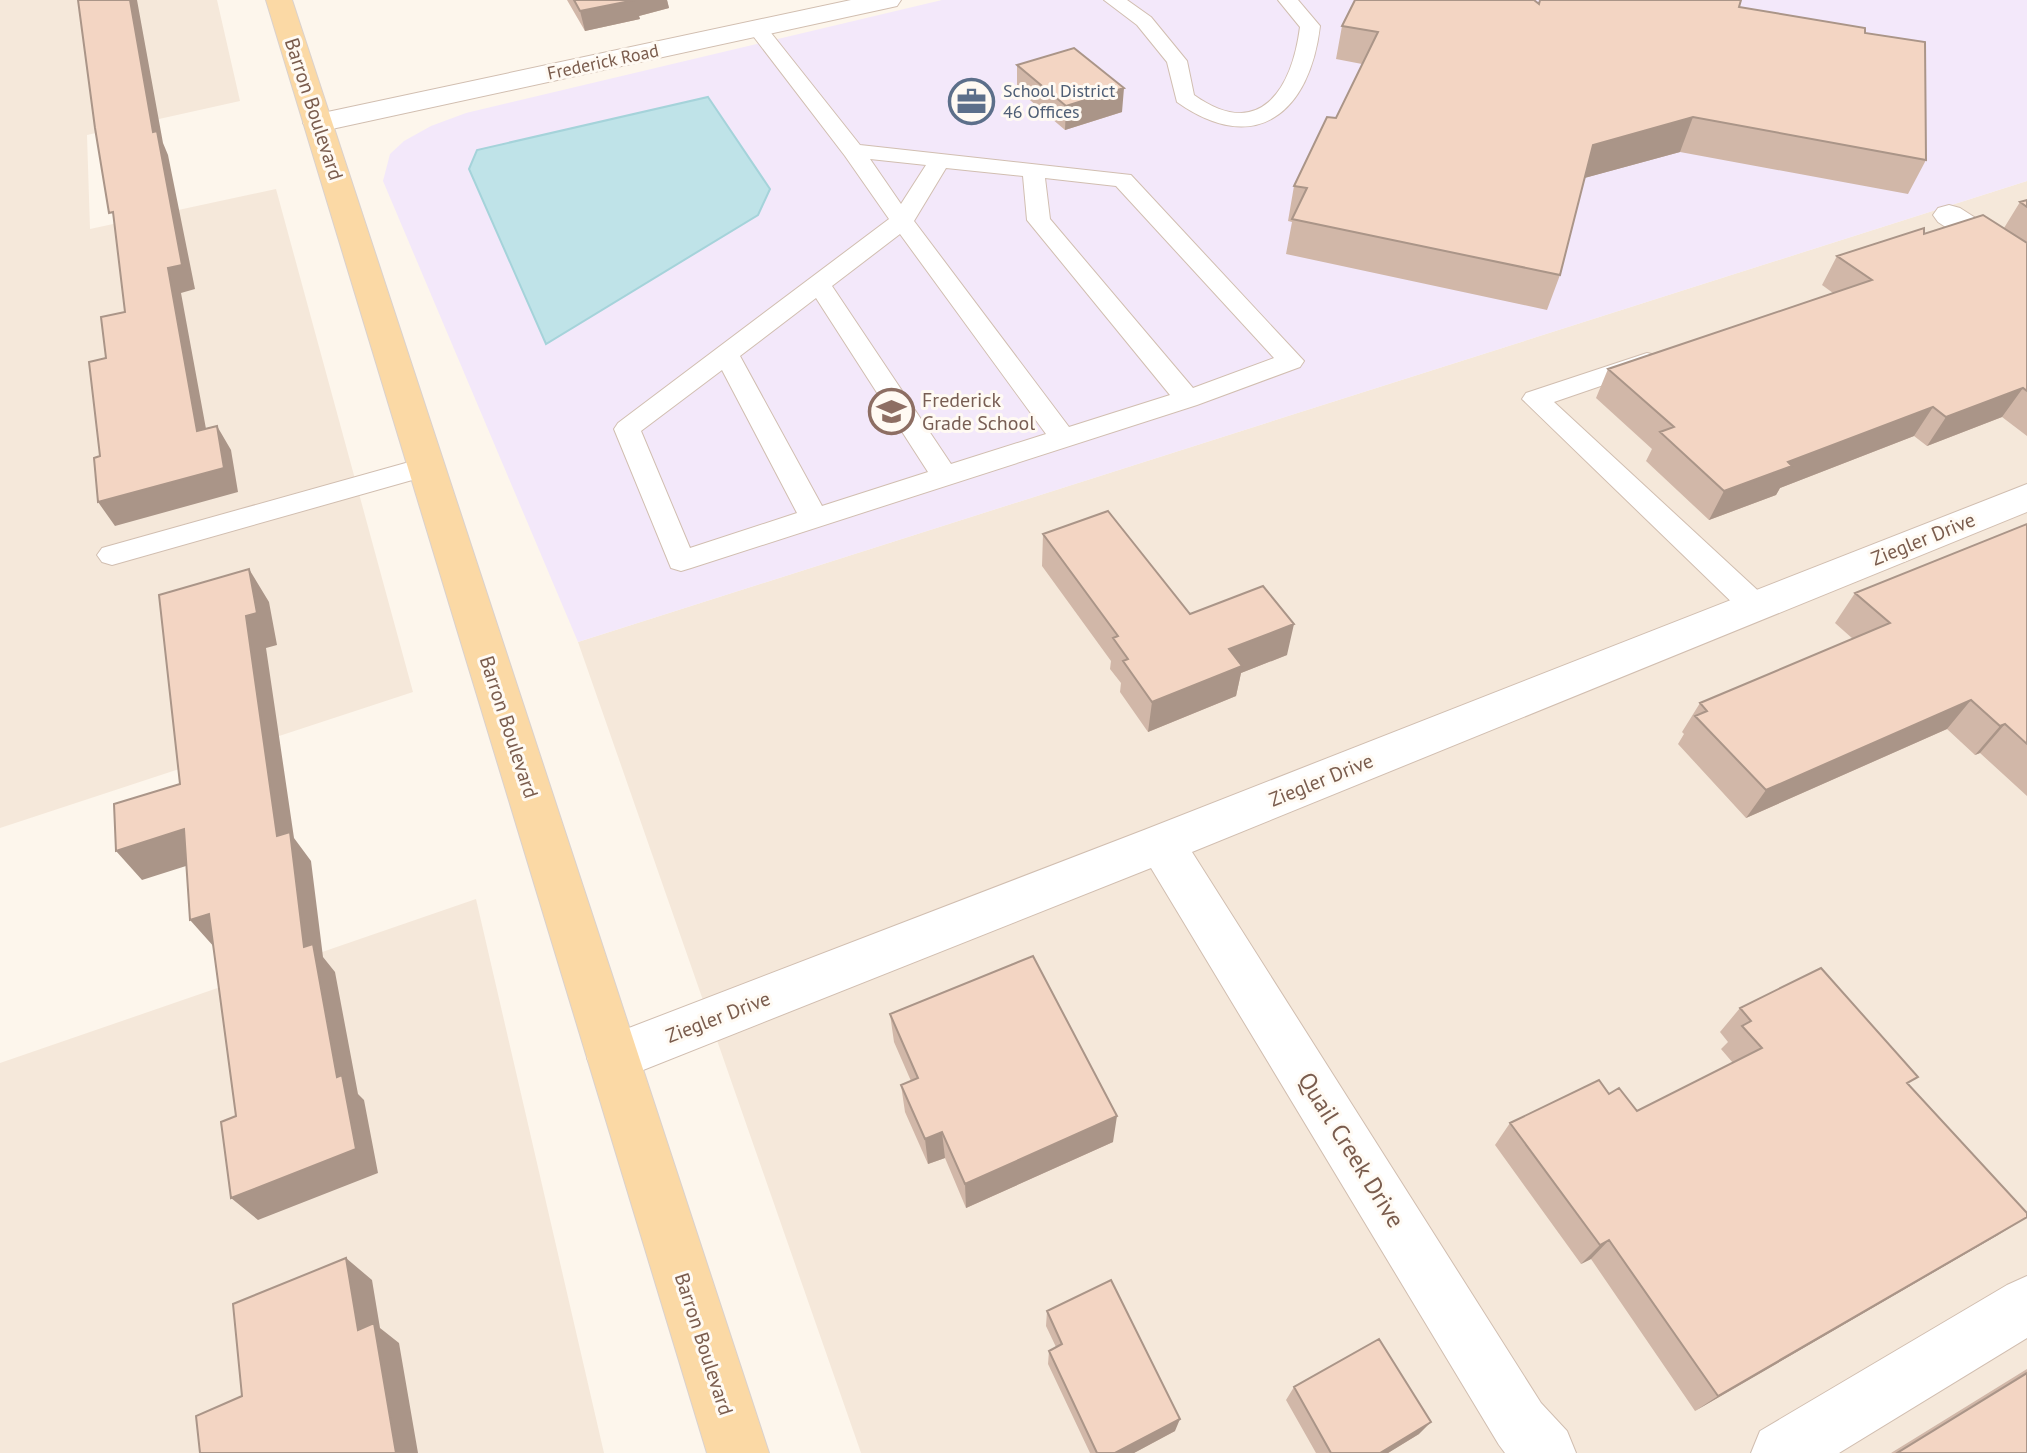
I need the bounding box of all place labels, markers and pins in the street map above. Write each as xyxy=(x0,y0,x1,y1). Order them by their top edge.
office icon: School District 46 Offices xyxy=(948,77,996,125)
place label: School District 46 Offices xyxy=(1003,79,1115,123)
place label: Frederick Grade School xyxy=(922,387,1035,436)
school or university icon: Frederick Grade School xyxy=(867,388,915,436)

